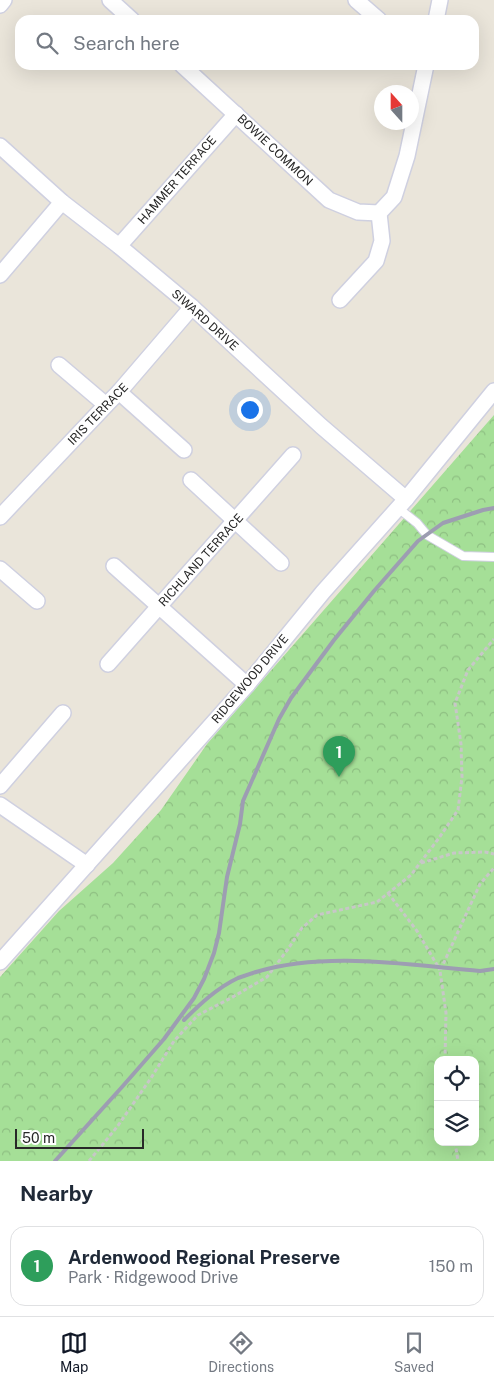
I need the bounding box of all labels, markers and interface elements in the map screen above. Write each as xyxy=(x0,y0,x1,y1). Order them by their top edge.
search box xyxy=(15,15,479,70)
icon: search xyxy=(33,29,61,57)
text: Search here xyxy=(73,32,180,54)
north arrow xyxy=(374,85,419,130)
street label: BOWIE COMMON xyxy=(234,111,316,189)
street label: HAMMER TERRACE xyxy=(135,133,219,227)
street label: SIWARD DRIVE xyxy=(169,286,241,354)
street label: IRIS TERRACE xyxy=(65,380,131,448)
your location xyxy=(237,397,263,423)
street label: RICHLAND TERRACE xyxy=(156,511,246,609)
street label: RIDGEWOOD DRIVE xyxy=(209,632,291,726)
pin: 1 xyxy=(323,736,355,777)
map controls xyxy=(434,1056,479,1146)
button: locate xyxy=(434,1056,479,1101)
button: layers xyxy=(434,1101,479,1146)
scale bar xyxy=(15,1126,144,1149)
text: 50 m xyxy=(22,1130,55,1146)
text: Nearby xyxy=(20,1181,93,1206)
text: Ardenwood Regional Preserve xyxy=(68,1246,340,1268)
text: 1 xyxy=(34,1257,40,1276)
text: 150 m xyxy=(429,1257,473,1276)
text: Park · Ridgewood Drive xyxy=(68,1268,238,1287)
tab: Map xyxy=(60,1329,88,1375)
tab: Directions xyxy=(208,1329,274,1375)
tab: Saved xyxy=(394,1329,434,1375)

